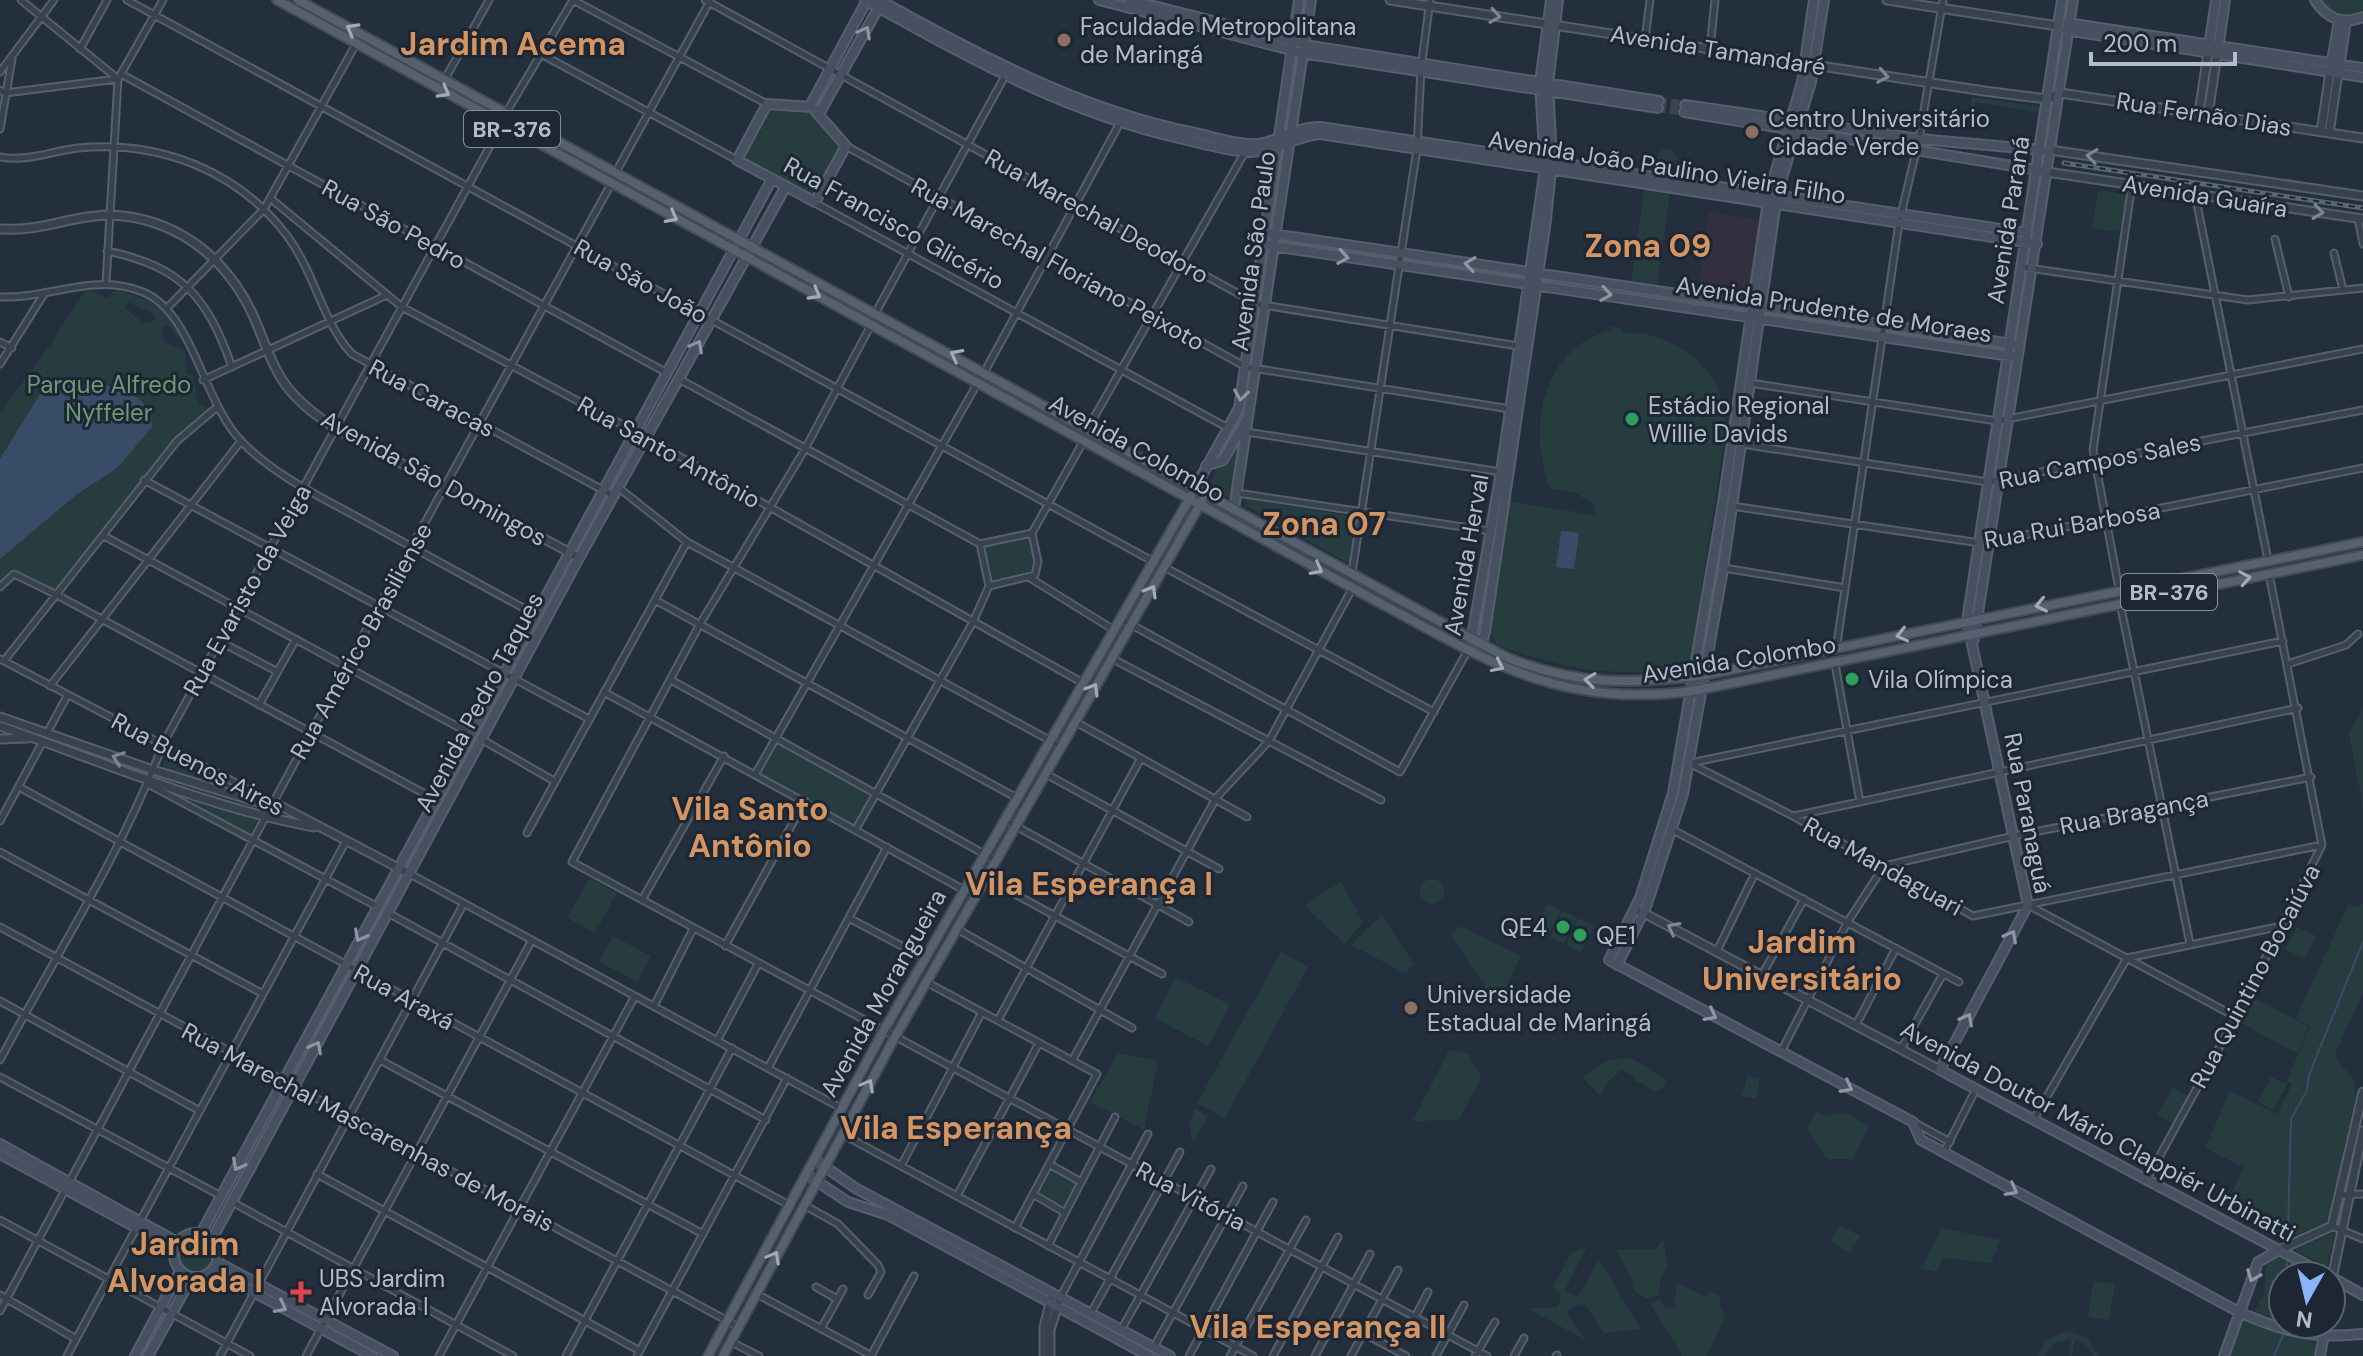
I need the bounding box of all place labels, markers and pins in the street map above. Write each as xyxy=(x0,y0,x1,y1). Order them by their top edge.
place label: Faculdade Metropolitana de Maringá xyxy=(1080,11,1356,70)
marker: Faculdade Metropolitana de Maringá xyxy=(1055,31,1073,49)
place label: Centro Universitário Cidade Verde xyxy=(1768,103,1990,162)
marker: Centro Universitário Cidade Verde xyxy=(1743,123,1761,141)
place label: Estádio Regional Willie Davids xyxy=(1648,390,1830,449)
marker: Estádio Regional Willie Davids xyxy=(1623,410,1641,428)
place label: Vila Olímpica xyxy=(1868,664,2013,695)
marker: Vila Olímpica xyxy=(1843,670,1861,688)
place label: QE4 xyxy=(1500,912,1547,943)
marker: QE4 xyxy=(1554,918,1572,936)
place label: QE1 xyxy=(1596,920,1636,951)
marker: QE1 xyxy=(1571,926,1589,944)
place label: Universidade Estadual de Maringá xyxy=(1427,979,1651,1038)
marker: Universidade Estadual de Maringá xyxy=(1402,999,1420,1017)
place label: UBS Jardim Alvorada I xyxy=(319,1263,445,1322)
marker: UBS Jardim Alvorada I xyxy=(290,1281,312,1303)

